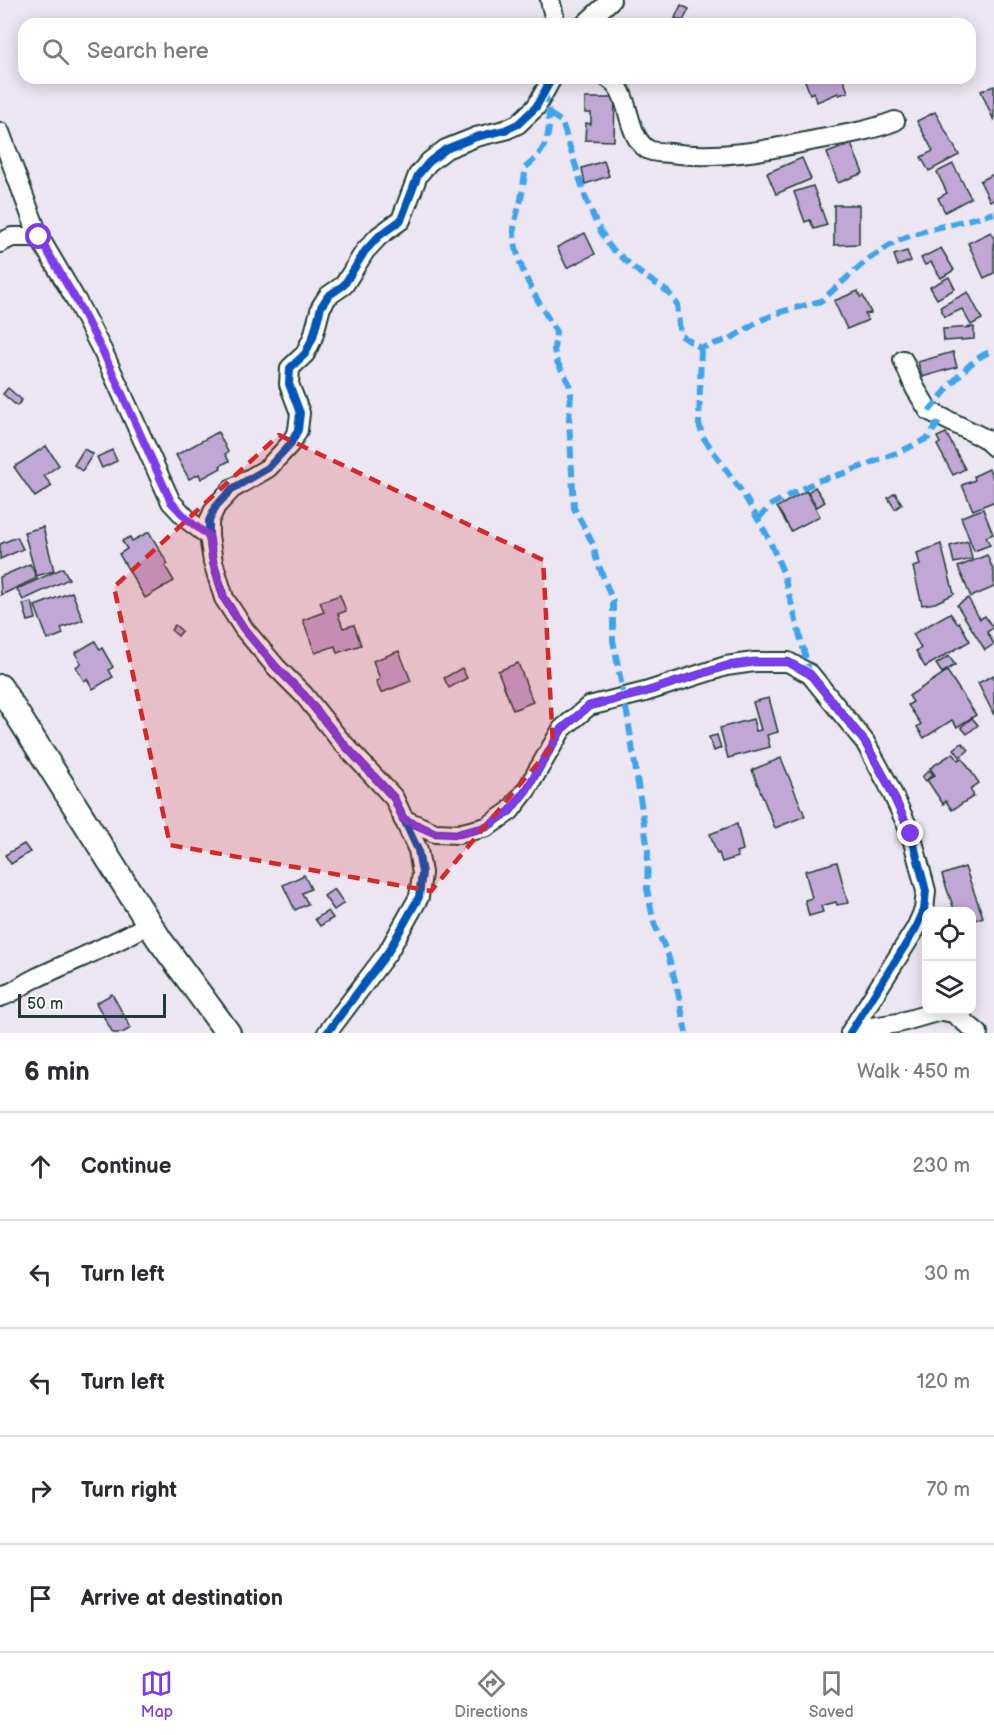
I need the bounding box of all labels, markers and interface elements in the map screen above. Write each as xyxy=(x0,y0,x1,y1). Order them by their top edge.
search box xyxy=(18,18,976,84)
icon: search xyxy=(39,35,72,68)
text: Search here xyxy=(87,38,209,65)
route start xyxy=(25,223,51,249)
route end xyxy=(897,820,923,846)
map controls xyxy=(922,907,976,1015)
button: locate xyxy=(922,907,976,961)
button: layers xyxy=(922,961,976,1015)
scale bar xyxy=(18,991,166,1019)
text: 50 m xyxy=(27,995,63,1014)
text: 6 min xyxy=(24,1057,90,1088)
text: Walk · 450 m xyxy=(857,1060,970,1084)
icon: ahead xyxy=(24,1150,57,1183)
text: Continue xyxy=(81,1153,171,1180)
text: 230 m xyxy=(913,1154,970,1178)
icon: left xyxy=(24,1258,57,1291)
text: Turn left xyxy=(81,1261,165,1288)
text: 30 m xyxy=(924,1262,970,1286)
icon: left xyxy=(24,1366,57,1399)
text: Turn left xyxy=(81,1369,165,1396)
text: 120 m xyxy=(917,1370,970,1394)
icon: right xyxy=(24,1474,57,1507)
text: Turn right xyxy=(81,1477,177,1504)
text: 70 m xyxy=(926,1478,970,1502)
icon: arrive xyxy=(24,1582,57,1615)
text: Arrive at destination xyxy=(81,1585,283,1612)
tab: Map xyxy=(140,1667,173,1722)
tab: Directions xyxy=(454,1667,528,1722)
tab: Saved xyxy=(809,1667,854,1722)

